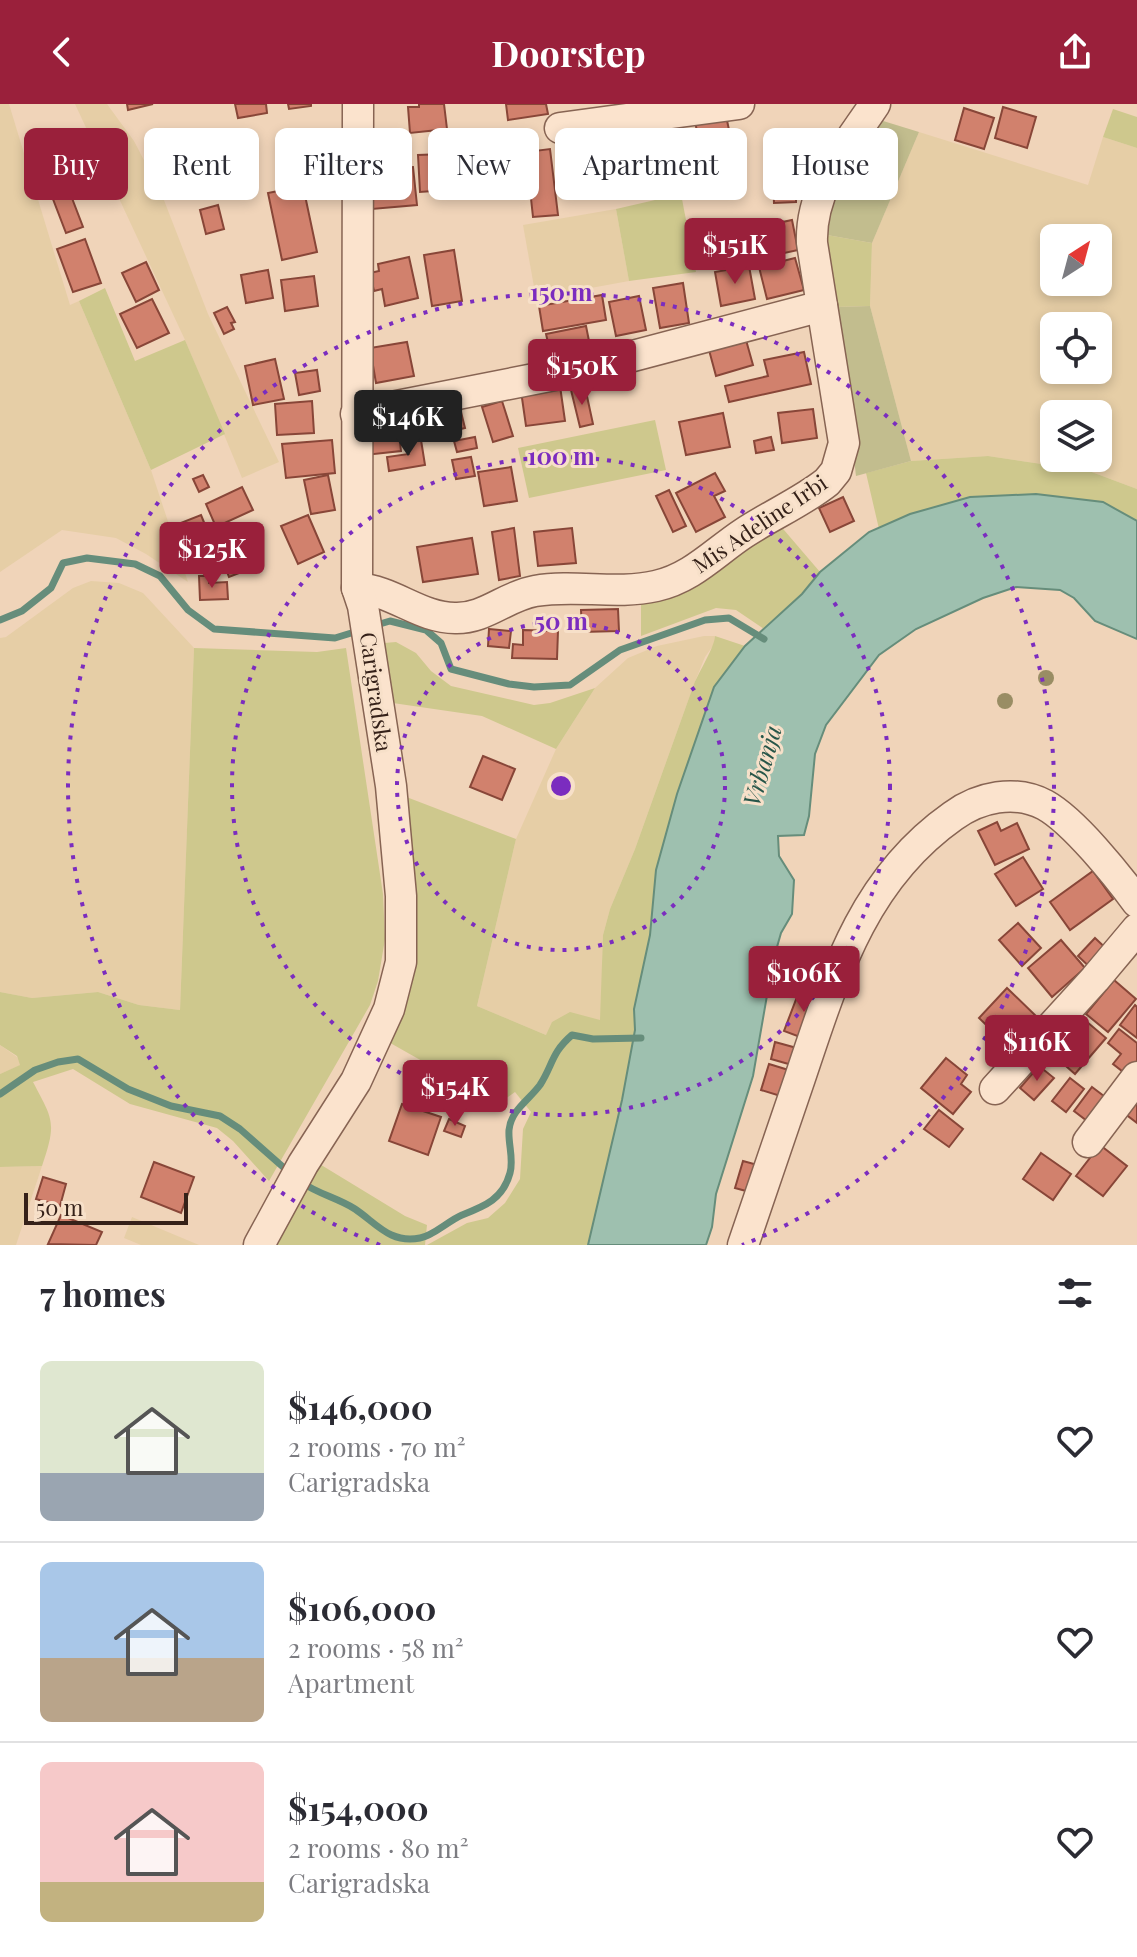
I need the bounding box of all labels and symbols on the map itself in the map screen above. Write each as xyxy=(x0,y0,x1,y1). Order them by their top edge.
pin: $151K xyxy=(679,218,791,286)
north arrow xyxy=(1040,224,1112,296)
text: 150 m xyxy=(530,275,593,307)
pin: $150K xyxy=(526,339,638,407)
pin: $146K xyxy=(352,390,464,458)
text: 100 m xyxy=(527,439,595,471)
street label: Mis Adeline Irbi xyxy=(686,467,833,579)
pin: $125K xyxy=(156,522,268,590)
text: 50 m xyxy=(534,604,588,636)
street label: Carigradska xyxy=(354,630,400,753)
water label: Vrbanja xyxy=(734,721,788,810)
centre of rings xyxy=(547,772,575,800)
pin: $106K xyxy=(748,946,860,1014)
pin: $116K xyxy=(981,1015,1093,1083)
pin: $154K xyxy=(399,1060,511,1128)
scale bar xyxy=(24,1189,188,1225)

